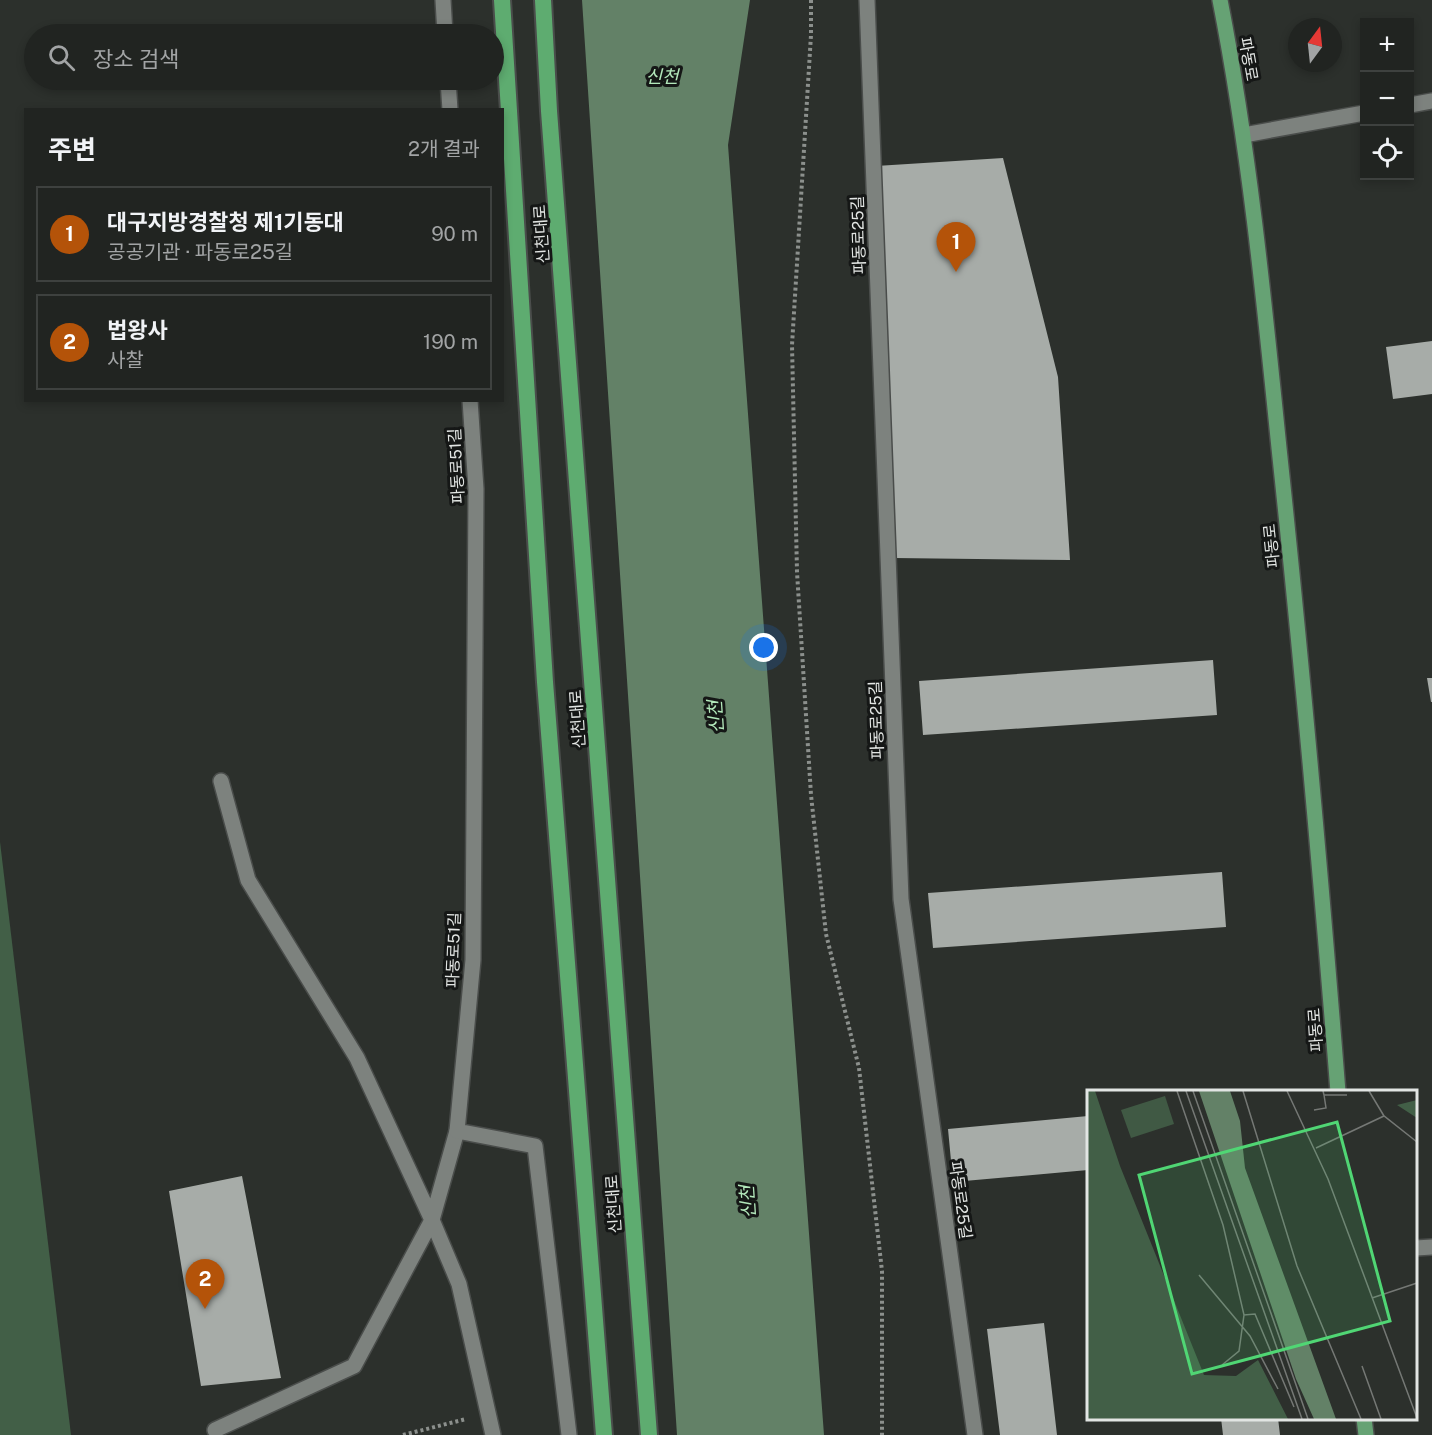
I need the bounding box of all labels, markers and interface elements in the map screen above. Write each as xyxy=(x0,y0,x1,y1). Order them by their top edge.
north arrow xyxy=(1288,18,1342,72)
map controls xyxy=(1360,18,1414,180)
button: + xyxy=(1360,18,1414,72)
search box xyxy=(24,24,504,90)
street label: 파동로 xyxy=(1235,36,1262,83)
icon: search xyxy=(45,41,78,74)
text: 장소 검색 xyxy=(93,46,179,72)
water label: 신천 xyxy=(645,66,681,87)
button: − xyxy=(1360,72,1414,126)
button: locate xyxy=(1360,126,1414,180)
text: 주변 xyxy=(48,134,96,165)
text: 2개 결과 xyxy=(408,137,480,161)
street label: 파동로25길 xyxy=(848,195,869,275)
street label: 신천대로 xyxy=(530,204,553,264)
text: 대구지방경찰청 제1기동대 xyxy=(107,209,344,235)
text: 1 xyxy=(65,222,74,246)
text: 90 m xyxy=(431,222,478,246)
pin: 1 xyxy=(936,222,976,272)
text: 공공기관 · 파동로25길 xyxy=(107,240,293,264)
text: 법왕사 xyxy=(107,317,168,343)
text: 2 xyxy=(63,330,76,354)
text: 190 m xyxy=(423,330,478,354)
text: 사찰 xyxy=(107,348,144,372)
street label: 파동로51길 xyxy=(445,428,468,504)
street label: 파동로 xyxy=(1260,523,1283,569)
your location xyxy=(749,633,778,662)
street label: 파동로25길 xyxy=(866,680,887,760)
street label: 신천대로 xyxy=(566,689,589,749)
water label: 신천 xyxy=(704,697,727,734)
street label: 파동로51길 xyxy=(443,912,464,988)
street label: 파동로 xyxy=(1304,1007,1327,1053)
inset map xyxy=(1087,1090,1417,1420)
street label: 파동로25길 xyxy=(946,1160,975,1240)
street label: 신천대로 xyxy=(602,1174,625,1234)
water label: 신천 xyxy=(736,1182,759,1219)
pin: 2 xyxy=(186,1260,224,1309)

